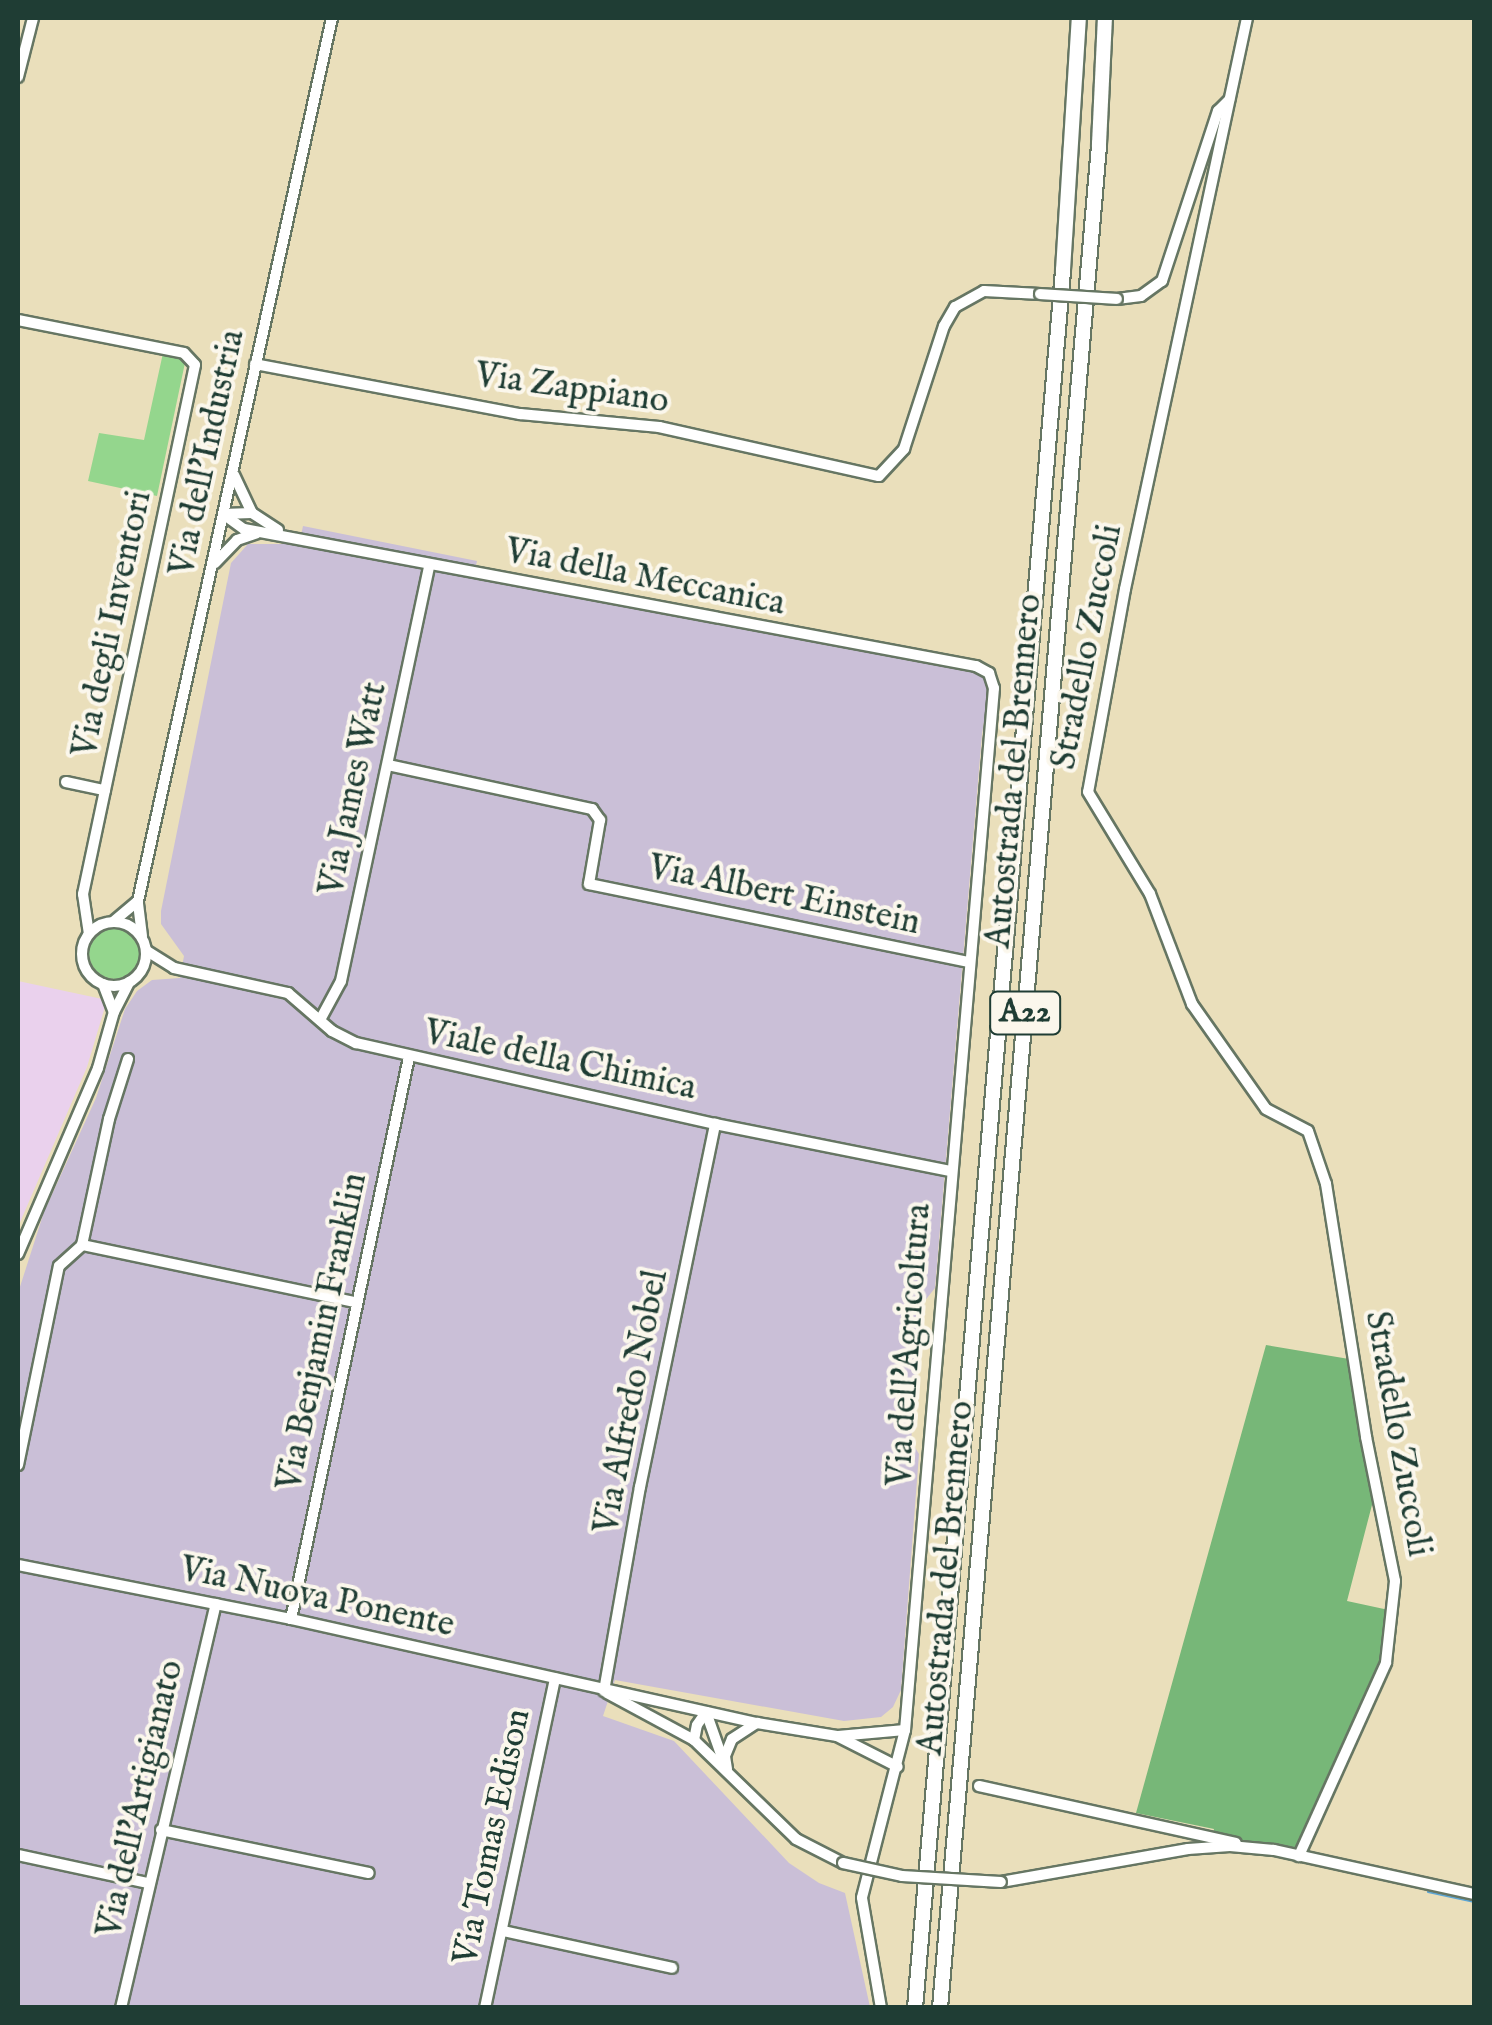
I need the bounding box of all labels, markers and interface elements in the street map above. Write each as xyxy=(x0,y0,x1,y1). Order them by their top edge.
street label: Via dell'Industria xyxy=(161,326,255,580)
street label: Via Zappiano xyxy=(473,355,671,423)
street label: Via degli Inventori xyxy=(64,487,162,761)
street label: Stradello Zuccoli xyxy=(1044,521,1132,773)
street label: Via della Meccanica xyxy=(502,530,788,626)
street label: Autostrada del Brennero xyxy=(979,592,1051,950)
street label: Via James Watt xyxy=(311,679,397,899)
street label: Via Albert Einstein xyxy=(645,847,923,945)
road number: A22 xyxy=(988,986,1062,1040)
street label: Viale della Chimica xyxy=(420,1012,700,1110)
street label: Via Benjamin Franklin xyxy=(269,1169,377,1495)
street label: Via dell'Agricoltura xyxy=(879,1202,941,1488)
street label: Via Alfredo Nobel xyxy=(586,1267,678,1537)
street label: Stradello Zuccoli xyxy=(1355,1308,1439,1560)
street label: Autostrada del Brennero xyxy=(911,1399,983,1757)
street label: Via Nuova Ponente xyxy=(176,1548,458,1648)
street label: Via dell'Artigianato xyxy=(89,1656,193,1942)
street label: Via Tomas Edison xyxy=(445,1705,541,1969)

